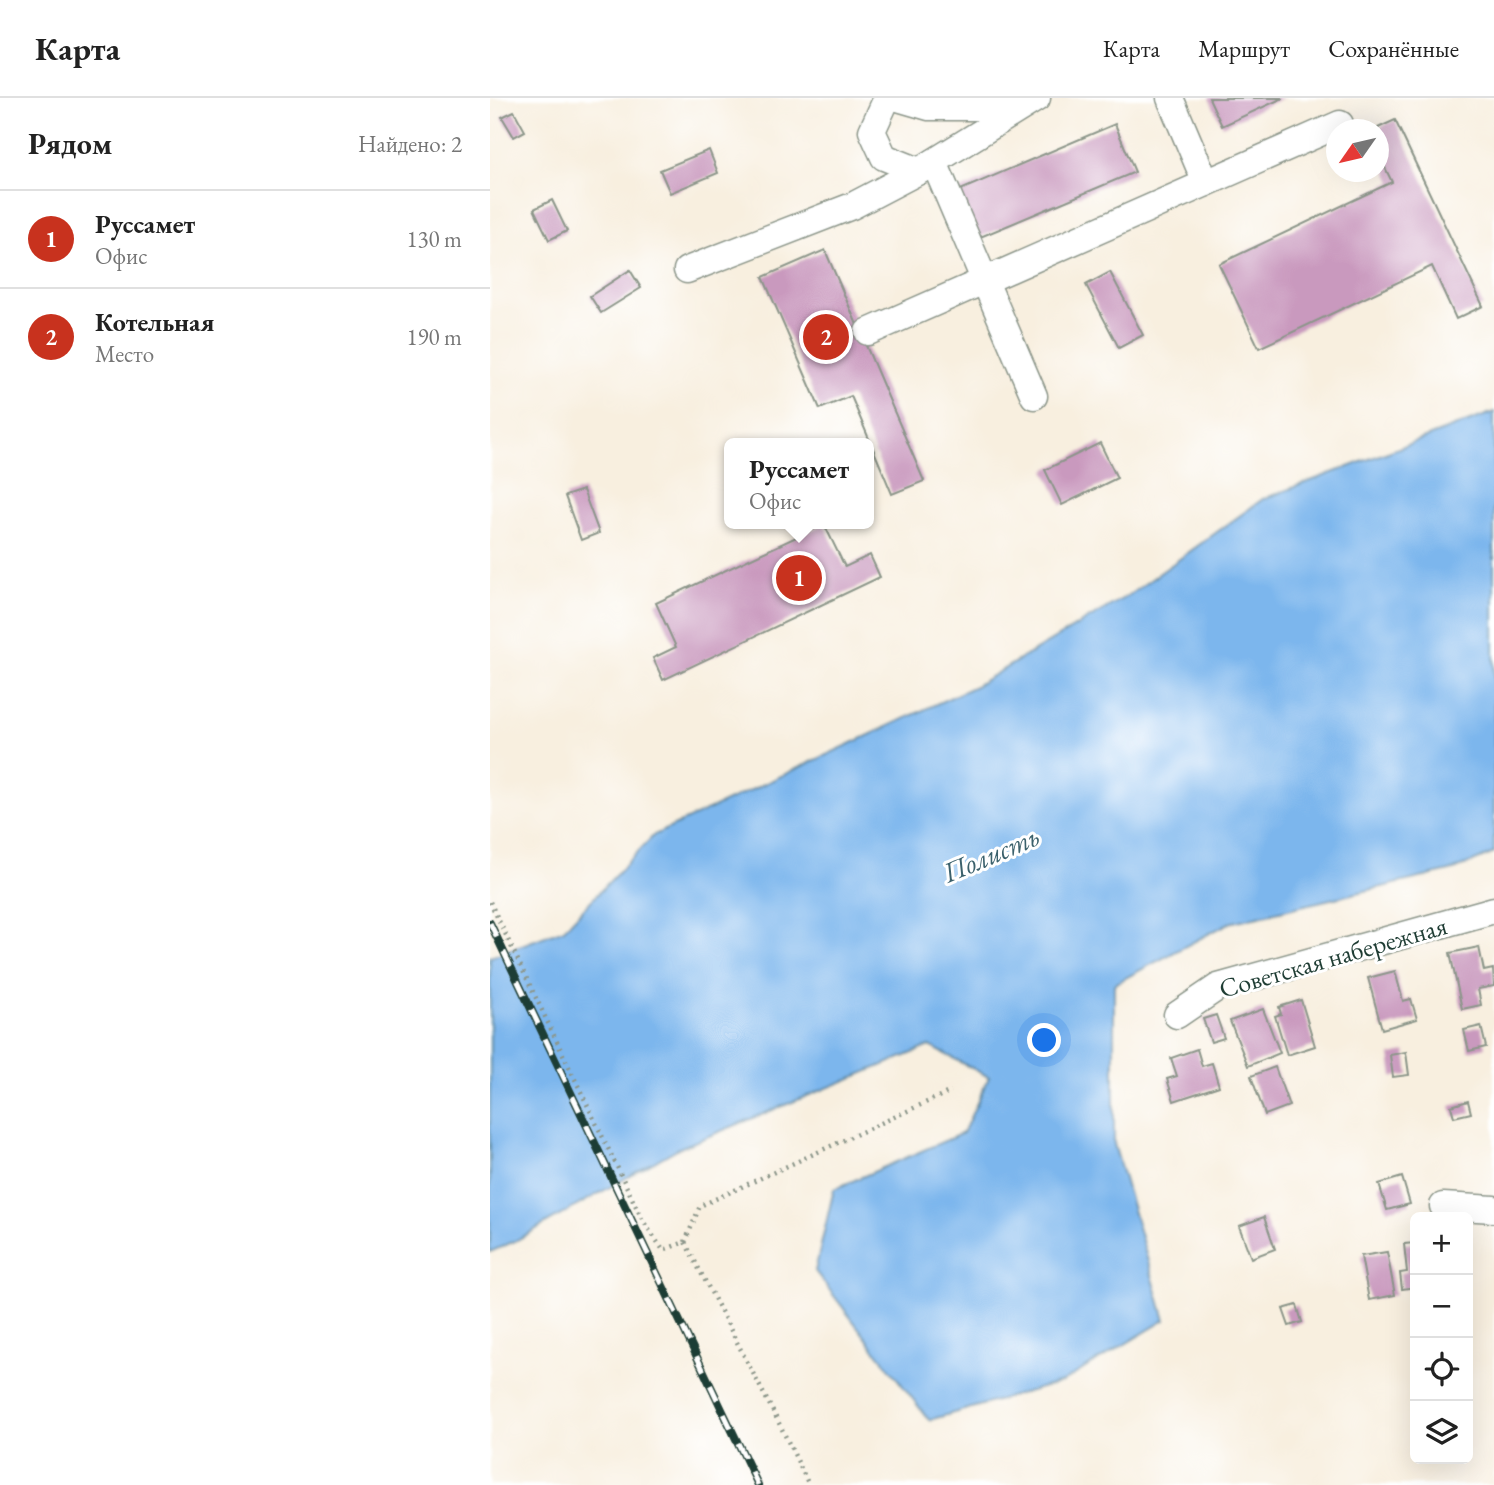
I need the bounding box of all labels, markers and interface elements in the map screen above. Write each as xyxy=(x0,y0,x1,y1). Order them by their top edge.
text: Карта xyxy=(35,27,120,70)
text: Карта xyxy=(1103,33,1160,64)
text: Маршрут xyxy=(1198,33,1290,64)
text: Сохранённые xyxy=(1328,33,1459,64)
north arrow xyxy=(1326,119,1389,182)
text: Рядом xyxy=(28,124,112,163)
text: Найдено: 2 xyxy=(358,129,462,159)
text: Руссамет xyxy=(95,207,195,241)
text: 1 xyxy=(45,224,57,254)
text: 130 m xyxy=(406,224,462,254)
text: Офис xyxy=(95,241,148,271)
text: Котельная xyxy=(95,305,214,339)
pin: 2 xyxy=(803,311,849,363)
text: 2 xyxy=(45,322,57,352)
text: 190 m xyxy=(406,322,462,352)
text: Место xyxy=(95,339,154,369)
popup xyxy=(724,438,874,529)
text: Руссамет xyxy=(749,452,849,486)
text: Офис xyxy=(749,486,801,516)
pin: 1 xyxy=(776,552,822,604)
water label: Полисть xyxy=(936,818,1045,891)
street label: Советская набережная xyxy=(1215,908,1451,1006)
your location xyxy=(1027,1023,1061,1057)
map controls xyxy=(1410,1212,1473,1464)
button: + xyxy=(1410,1212,1473,1275)
button: − xyxy=(1410,1275,1473,1338)
button: locate xyxy=(1410,1338,1473,1401)
button: layers xyxy=(1410,1401,1473,1464)

